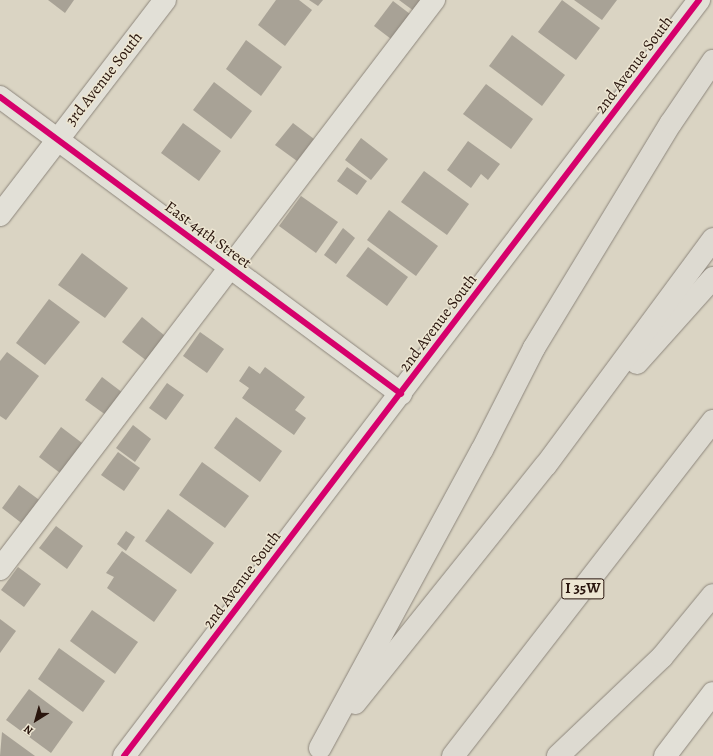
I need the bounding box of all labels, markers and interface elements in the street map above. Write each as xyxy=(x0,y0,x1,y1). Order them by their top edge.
street label: 2nd Avenue South xyxy=(591,12,677,118)
street label: 3rd Avenue South xyxy=(61,28,147,130)
street label: East 44th Street xyxy=(161,197,255,273)
street label: 2nd Avenue South xyxy=(395,270,481,376)
street label: 2nd Avenue South xyxy=(199,527,285,633)
road number: I 35W xyxy=(561,576,605,602)
north arrow xyxy=(16,700,56,740)
text: N xyxy=(21,722,36,738)

